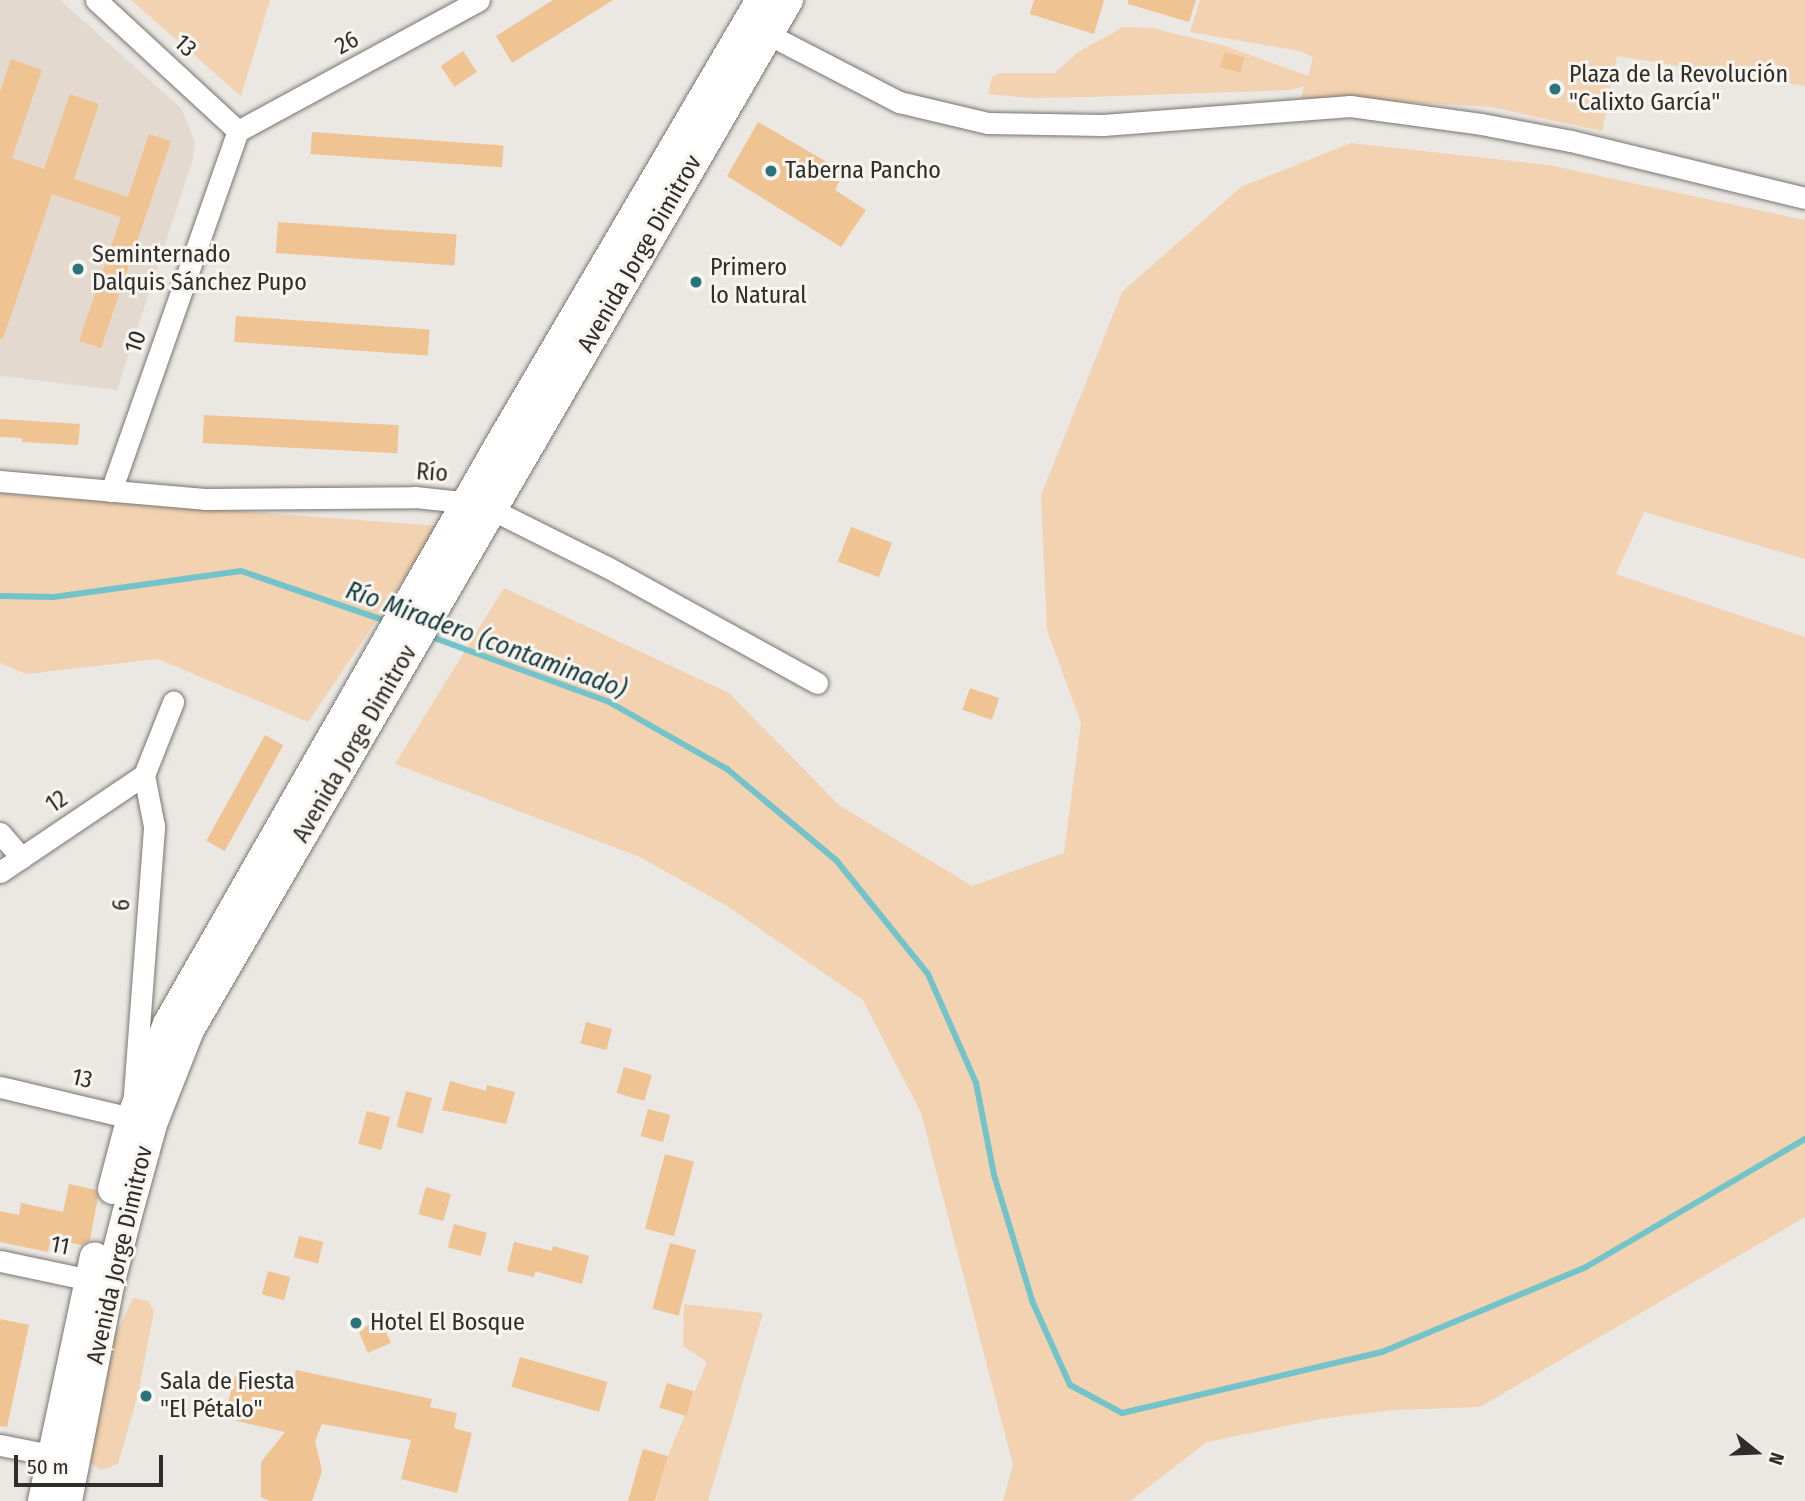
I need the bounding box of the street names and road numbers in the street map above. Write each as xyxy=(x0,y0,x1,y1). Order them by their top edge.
street label: 26 xyxy=(330,25,364,61)
street label: 13 xyxy=(168,29,202,63)
street label: Avenida Jorge Dimitrov xyxy=(572,150,708,358)
street label: 10 xyxy=(119,327,153,357)
street label: Río xyxy=(415,458,449,488)
street label: Avenida Jorge Dimitrov xyxy=(287,640,423,848)
street label: 12 xyxy=(41,784,73,820)
street label: 6 xyxy=(107,898,137,912)
street label: 13 xyxy=(69,1063,95,1095)
street label: Avenida Jorge Dimitrov xyxy=(81,1143,159,1367)
street label: 11 xyxy=(48,1230,72,1262)

